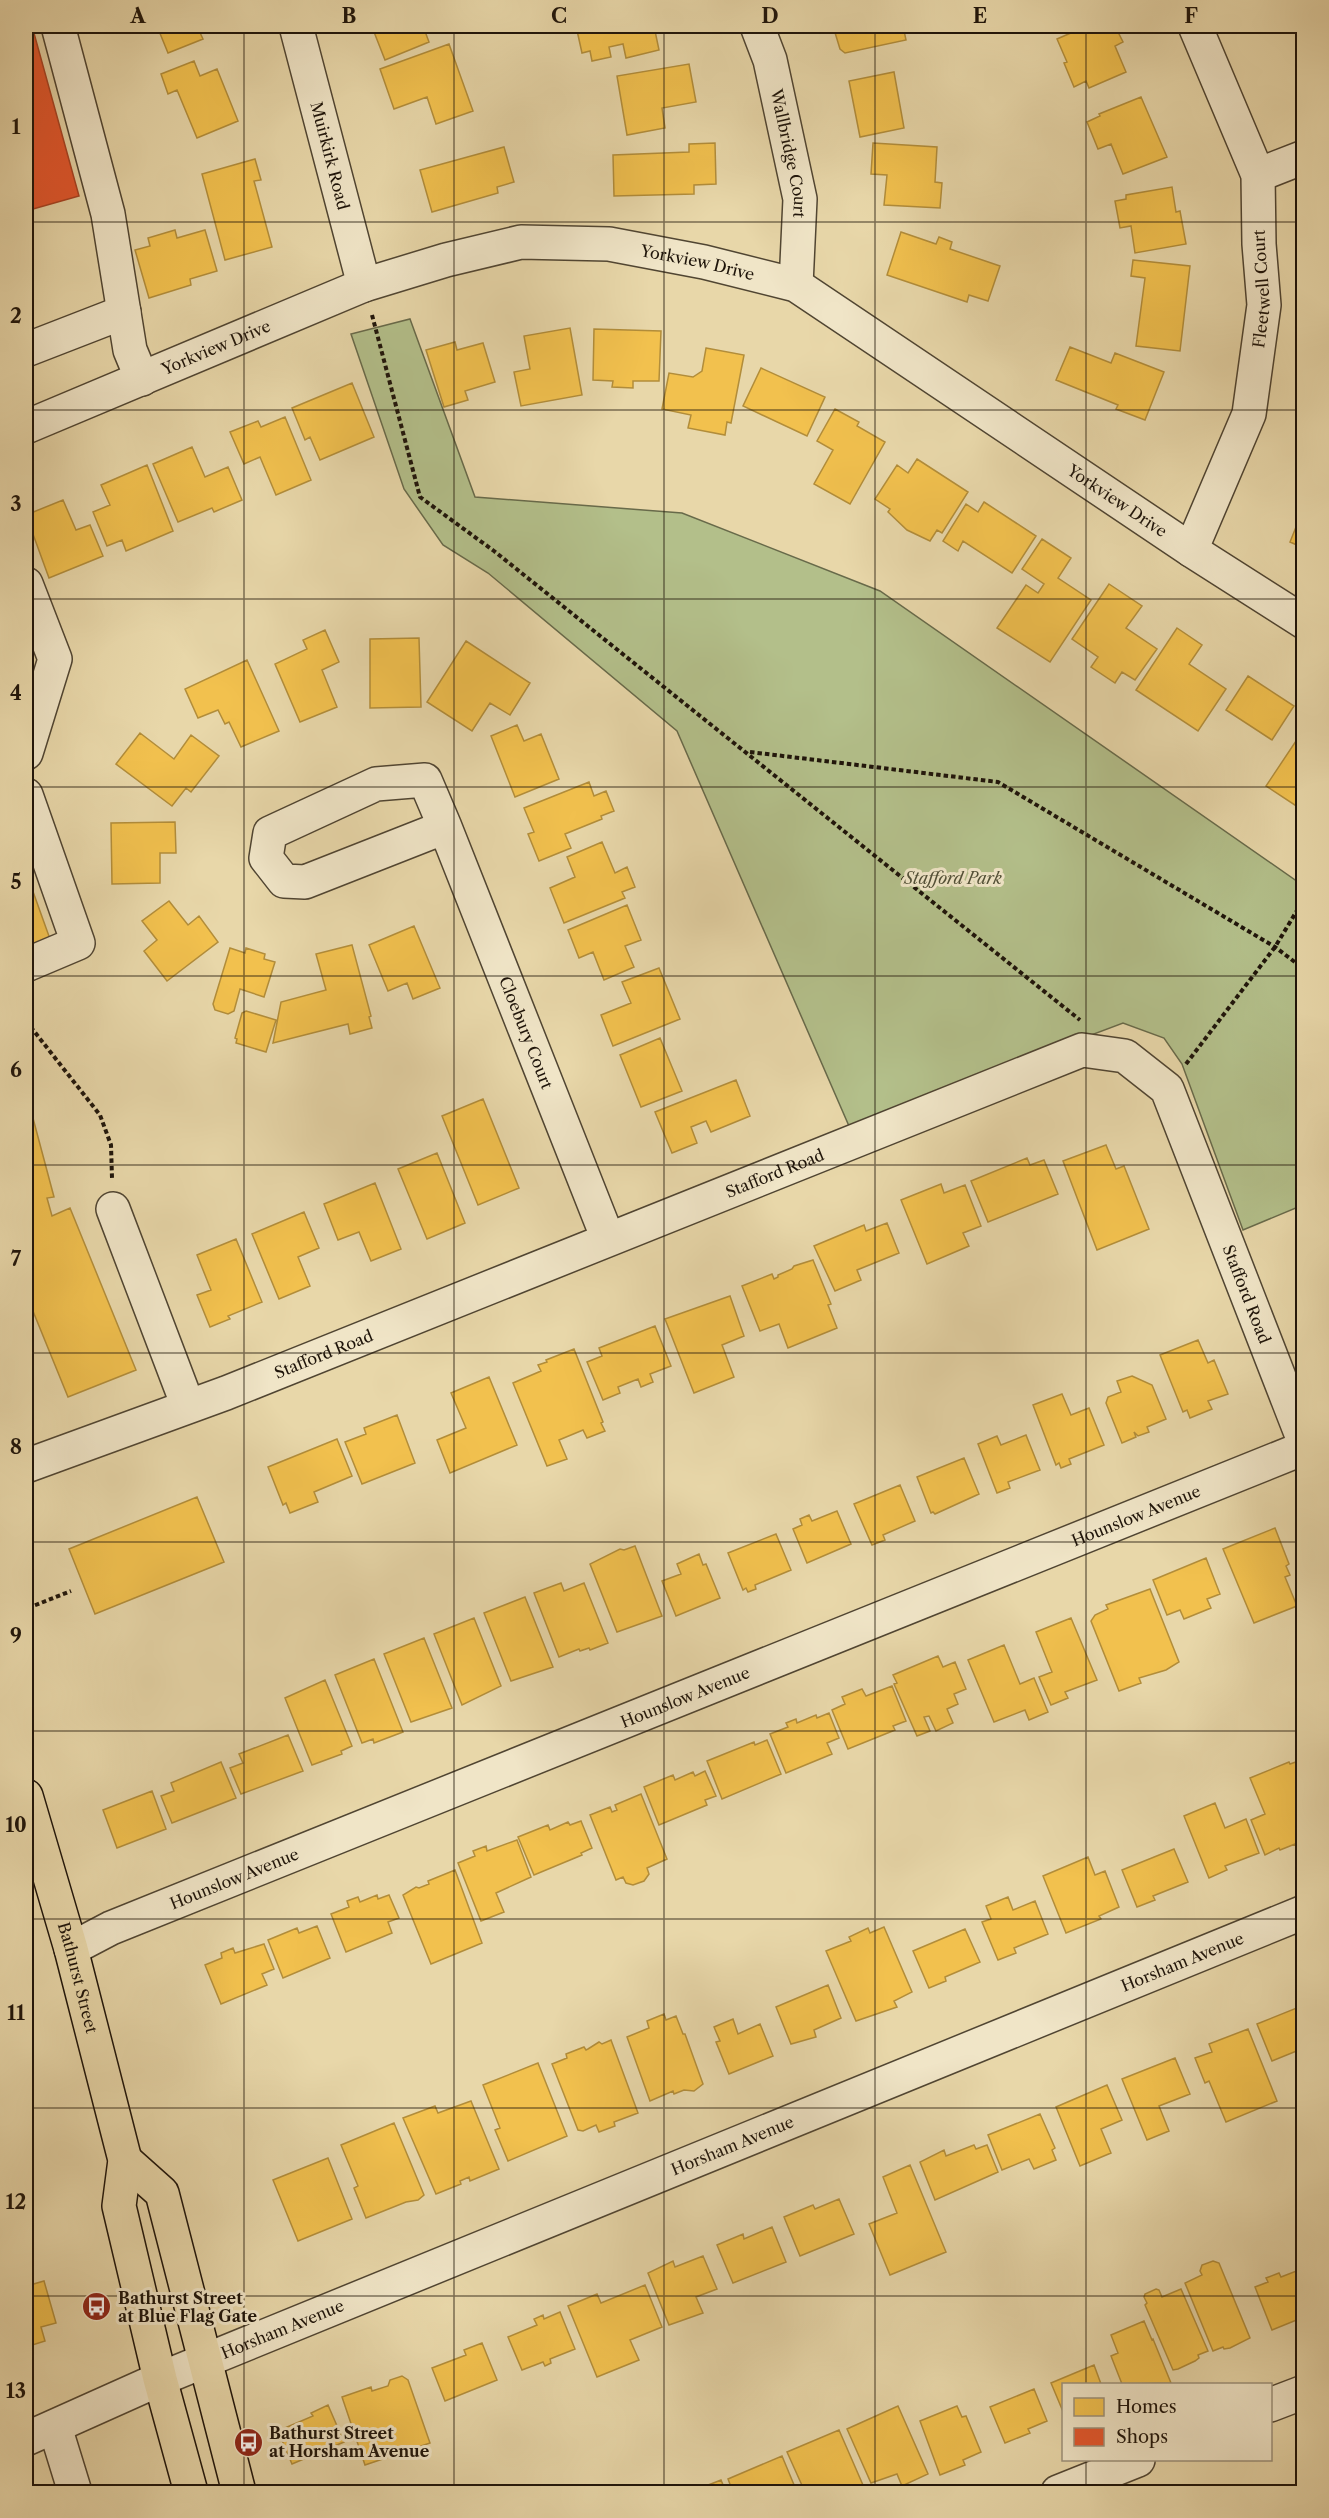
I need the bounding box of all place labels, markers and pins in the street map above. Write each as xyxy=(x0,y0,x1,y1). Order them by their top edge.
place label: Bathurst Street at Blue Flag Gate xyxy=(118,2288,258,2326)
bus stop icon: Bathurst Street at Blue Flag Gate xyxy=(81,2291,113,2323)
place label: Bathurst Street at Horsham Avenue xyxy=(269,2423,430,2461)
bus stop icon: Bathurst Street at Horsham Avenue xyxy=(232,2426,264,2458)

